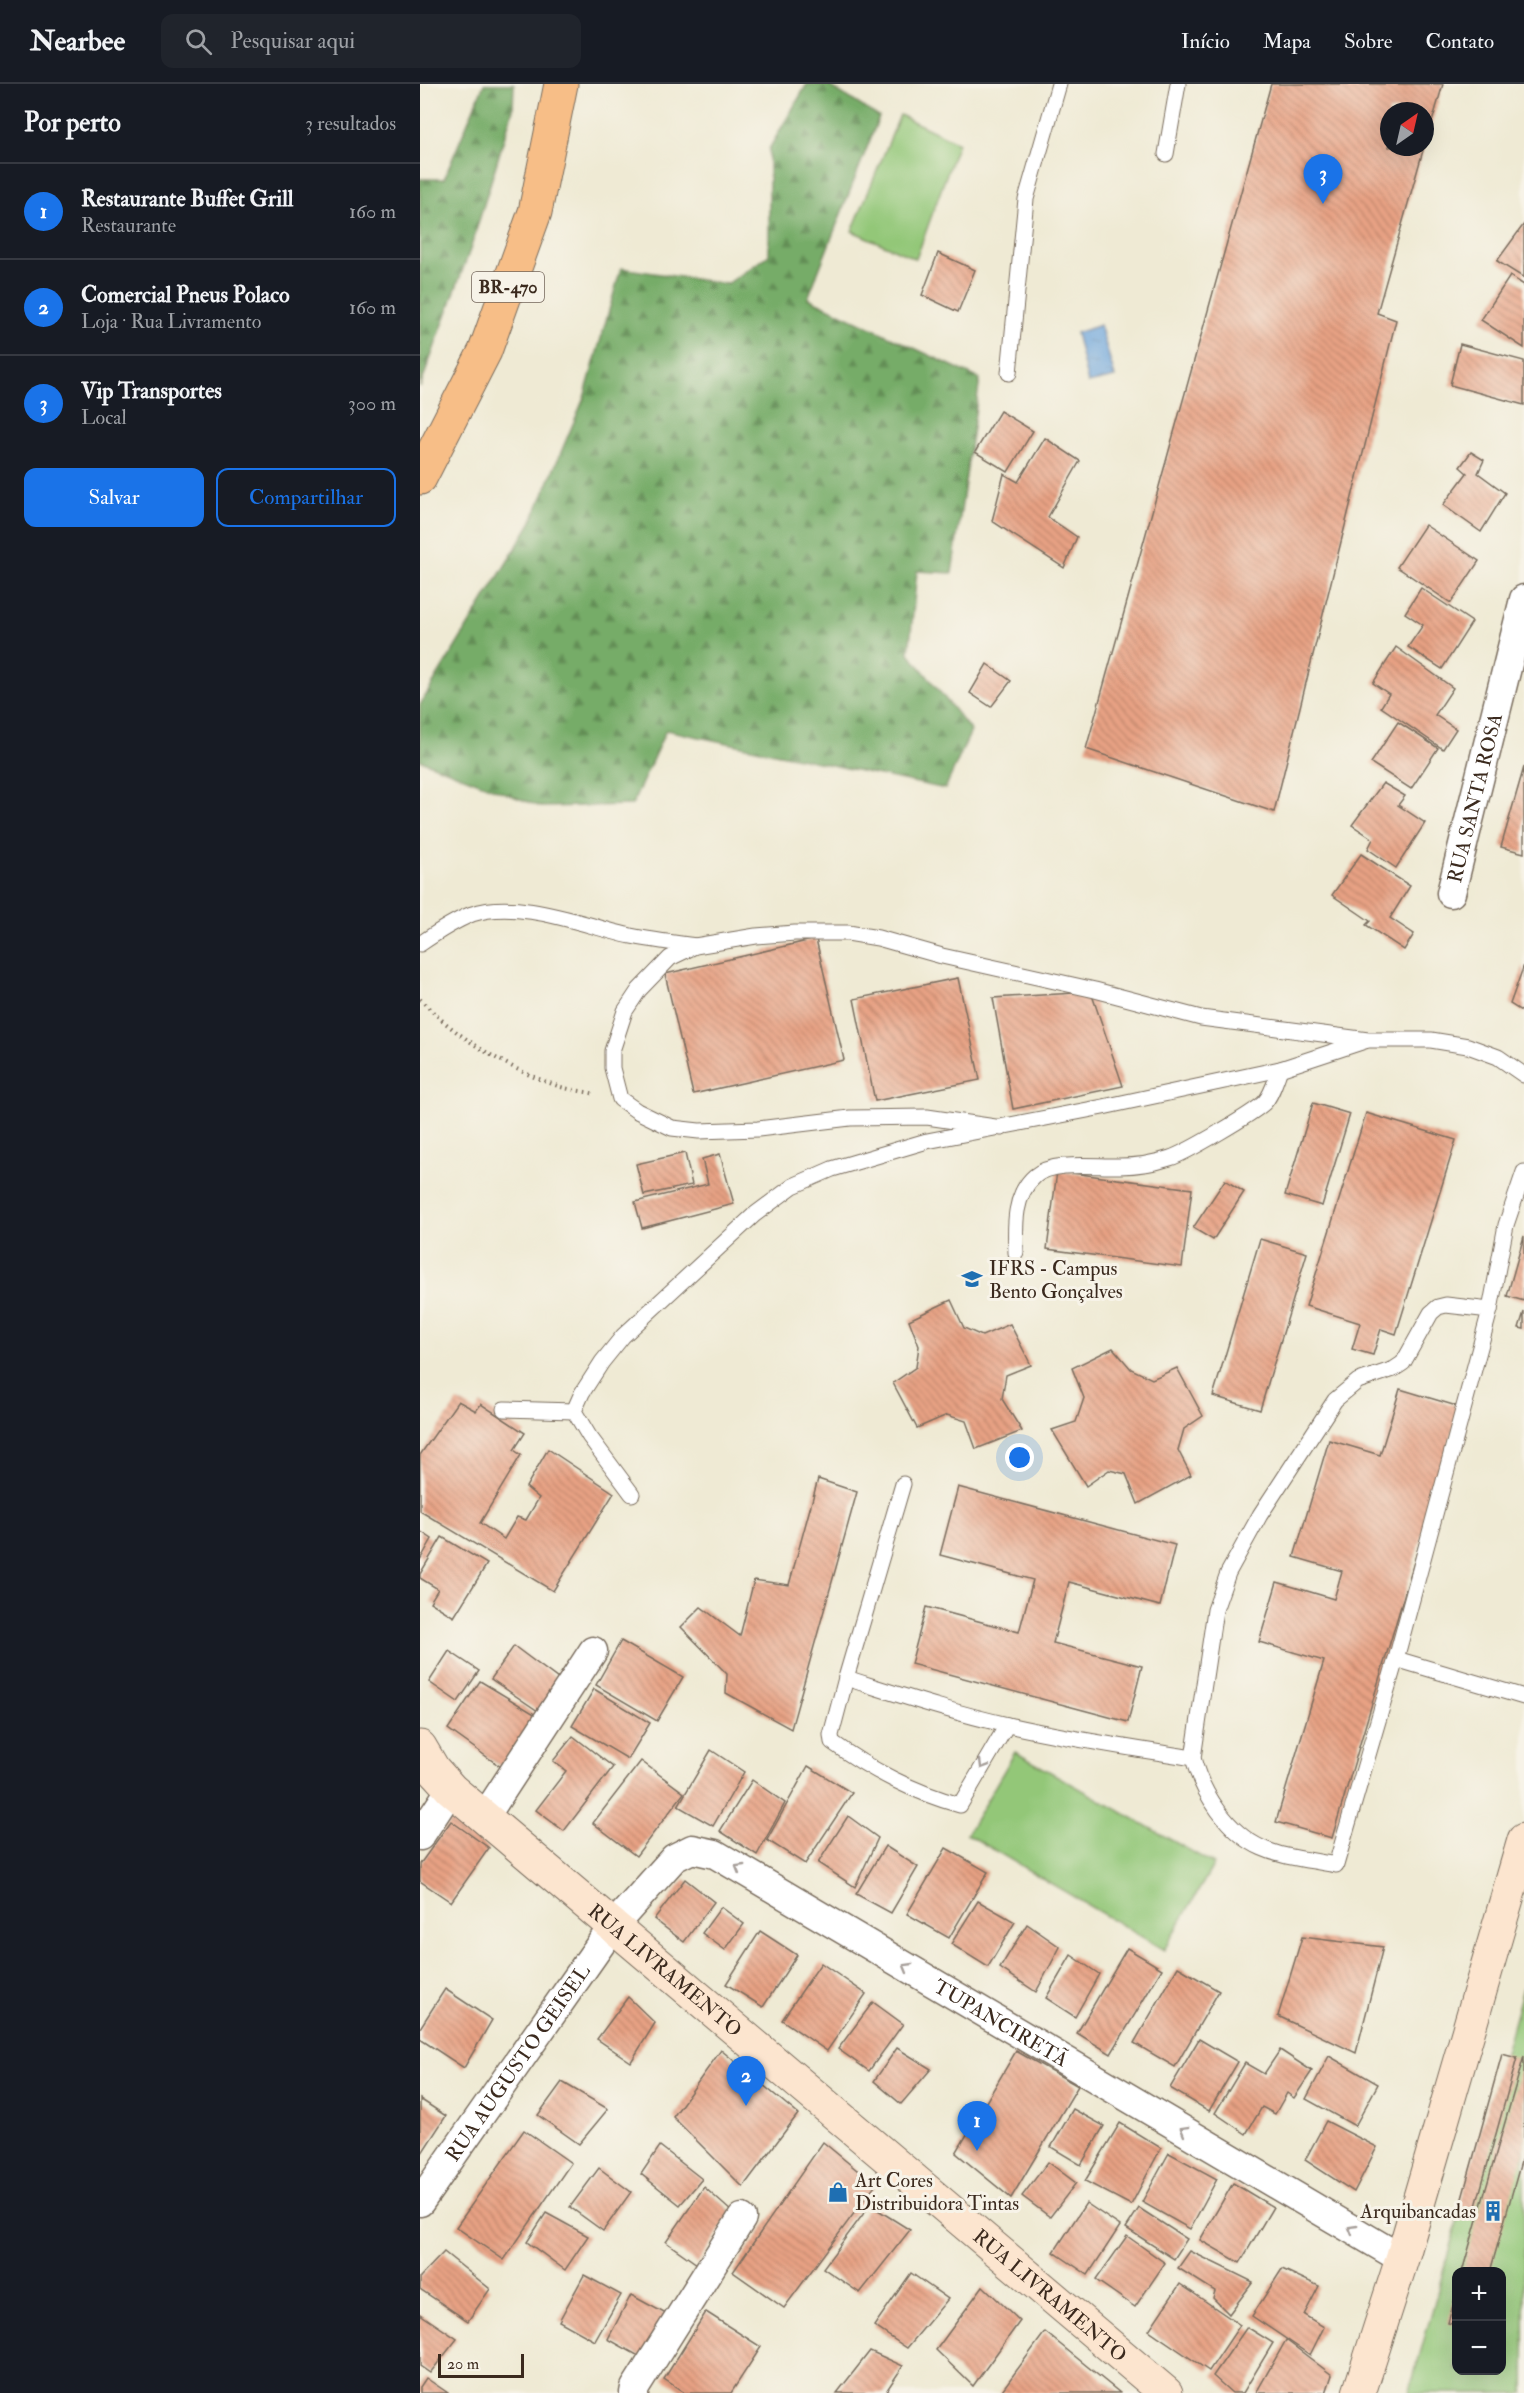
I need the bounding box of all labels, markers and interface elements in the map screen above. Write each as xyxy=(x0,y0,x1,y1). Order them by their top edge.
search box xyxy=(161,14,581,68)
text: Nearbee xyxy=(30,24,125,59)
icon: search xyxy=(182,25,215,58)
text: Pesquisar aqui xyxy=(230,27,355,55)
text: Início xyxy=(1181,28,1230,55)
text: Mapa xyxy=(1263,28,1311,55)
text: Sobre xyxy=(1344,28,1393,55)
text: Contato xyxy=(1426,28,1494,55)
north arrow xyxy=(1380,102,1434,156)
text: Por perto xyxy=(24,107,121,139)
text: 3 resultados xyxy=(305,111,396,136)
pin: 3 xyxy=(1304,154,1342,204)
text: Restaurante Buffet Grill xyxy=(81,185,293,213)
text: 1 xyxy=(40,199,47,224)
text: 160 m xyxy=(349,199,396,224)
text: Restaurante xyxy=(81,213,176,238)
road number: BR-470 xyxy=(472,272,544,302)
text: Comercial Pneus Polaco xyxy=(81,281,290,309)
text: 2 xyxy=(38,295,49,320)
text: 160 m xyxy=(349,295,396,320)
text: Loja · Rua Livramento xyxy=(81,309,261,334)
text: Vip Transportes xyxy=(81,377,222,405)
text: 3 xyxy=(40,391,47,416)
text: 300 m xyxy=(348,391,396,416)
text: Local xyxy=(81,405,127,430)
button: Salvar xyxy=(24,468,204,527)
button: Compartilhar xyxy=(216,468,396,527)
street label: RUA SANTA ROSA xyxy=(1442,710,1508,885)
place label: IFRS - Campus Bento Gonçalves xyxy=(989,1256,1123,1304)
school or university icon: IFRS - Campus Bento Gonçalves xyxy=(960,1267,984,1291)
your location xyxy=(1005,1443,1034,1472)
one-way arrow xyxy=(979,1759,991,1769)
one-way arrow xyxy=(735,1864,745,1876)
street label: RUA LIVRAMENTO xyxy=(583,1898,747,2042)
street label: RUA AUGUSTO GEISEL xyxy=(440,1959,595,2166)
one-way arrow xyxy=(903,1963,913,1975)
street label: TUPANCIRETÃ xyxy=(930,1973,1074,2072)
pin: 2 xyxy=(726,2056,766,2106)
pin: 1 xyxy=(958,2102,996,2151)
one-way arrow xyxy=(1180,2126,1190,2137)
place label: Art Cores Distribuidora Tintas xyxy=(854,2168,1019,2216)
shop icon: Art Cores Distribuidora Tintas xyxy=(826,2180,850,2204)
place label: Arquibancadas xyxy=(1359,2199,1476,2224)
building icon: Arquibancadas xyxy=(1481,2199,1505,2223)
street label: RUA LIVRAMENTO xyxy=(968,2223,1132,2367)
one-way arrow xyxy=(1348,2225,1358,2236)
map controls xyxy=(1452,2267,1506,2375)
button: + xyxy=(1452,2267,1506,2321)
button: − xyxy=(1452,2321,1506,2375)
scale bar xyxy=(438,2351,524,2378)
text: 20 m xyxy=(447,2354,479,2374)

